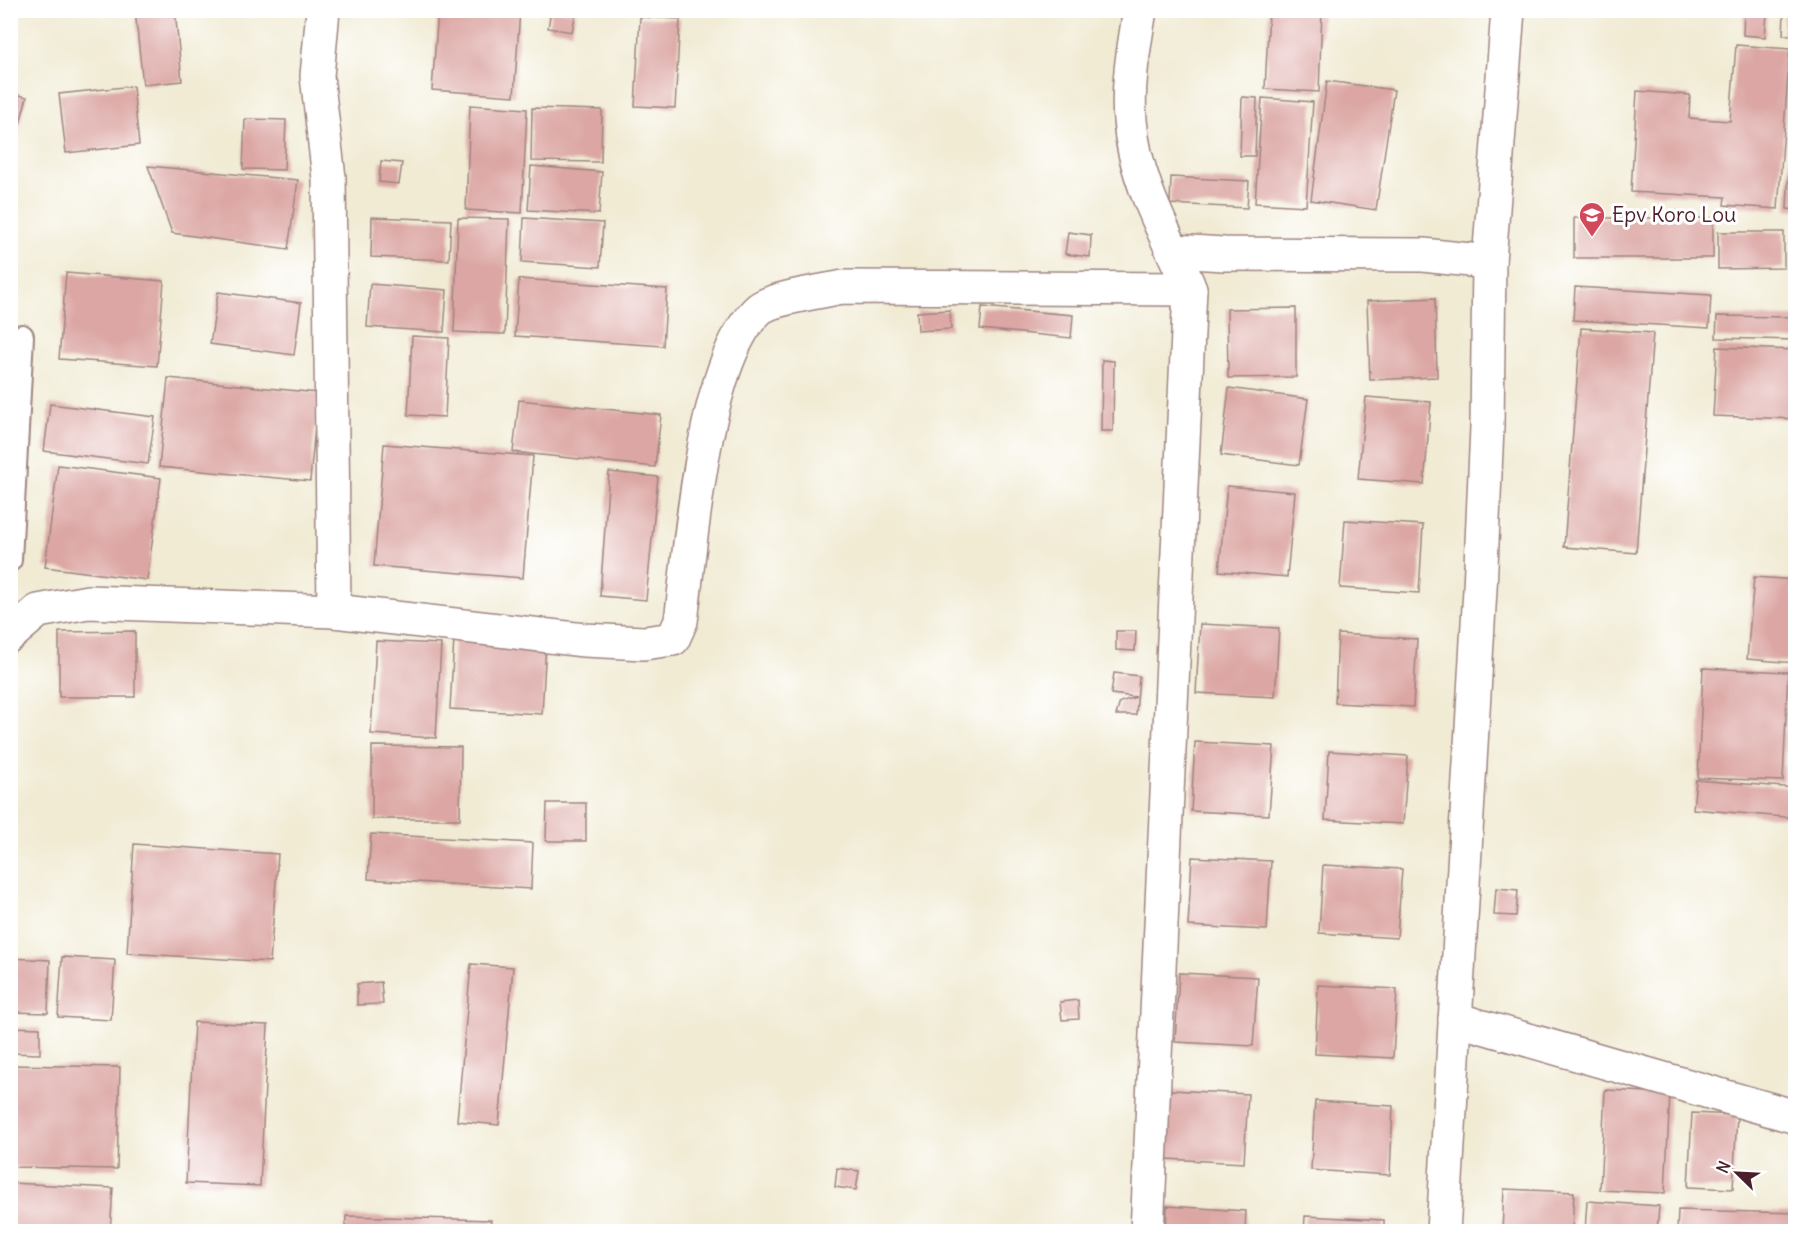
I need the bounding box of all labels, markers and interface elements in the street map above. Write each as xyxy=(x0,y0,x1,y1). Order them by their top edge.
school or university icon: Epv Koro Lou xyxy=(1577,200,1607,238)
place label: Epv Koro Lou xyxy=(1612,201,1736,228)
north arrow xyxy=(1707,1143,1767,1203)
text: N xyxy=(1712,1158,1735,1176)

